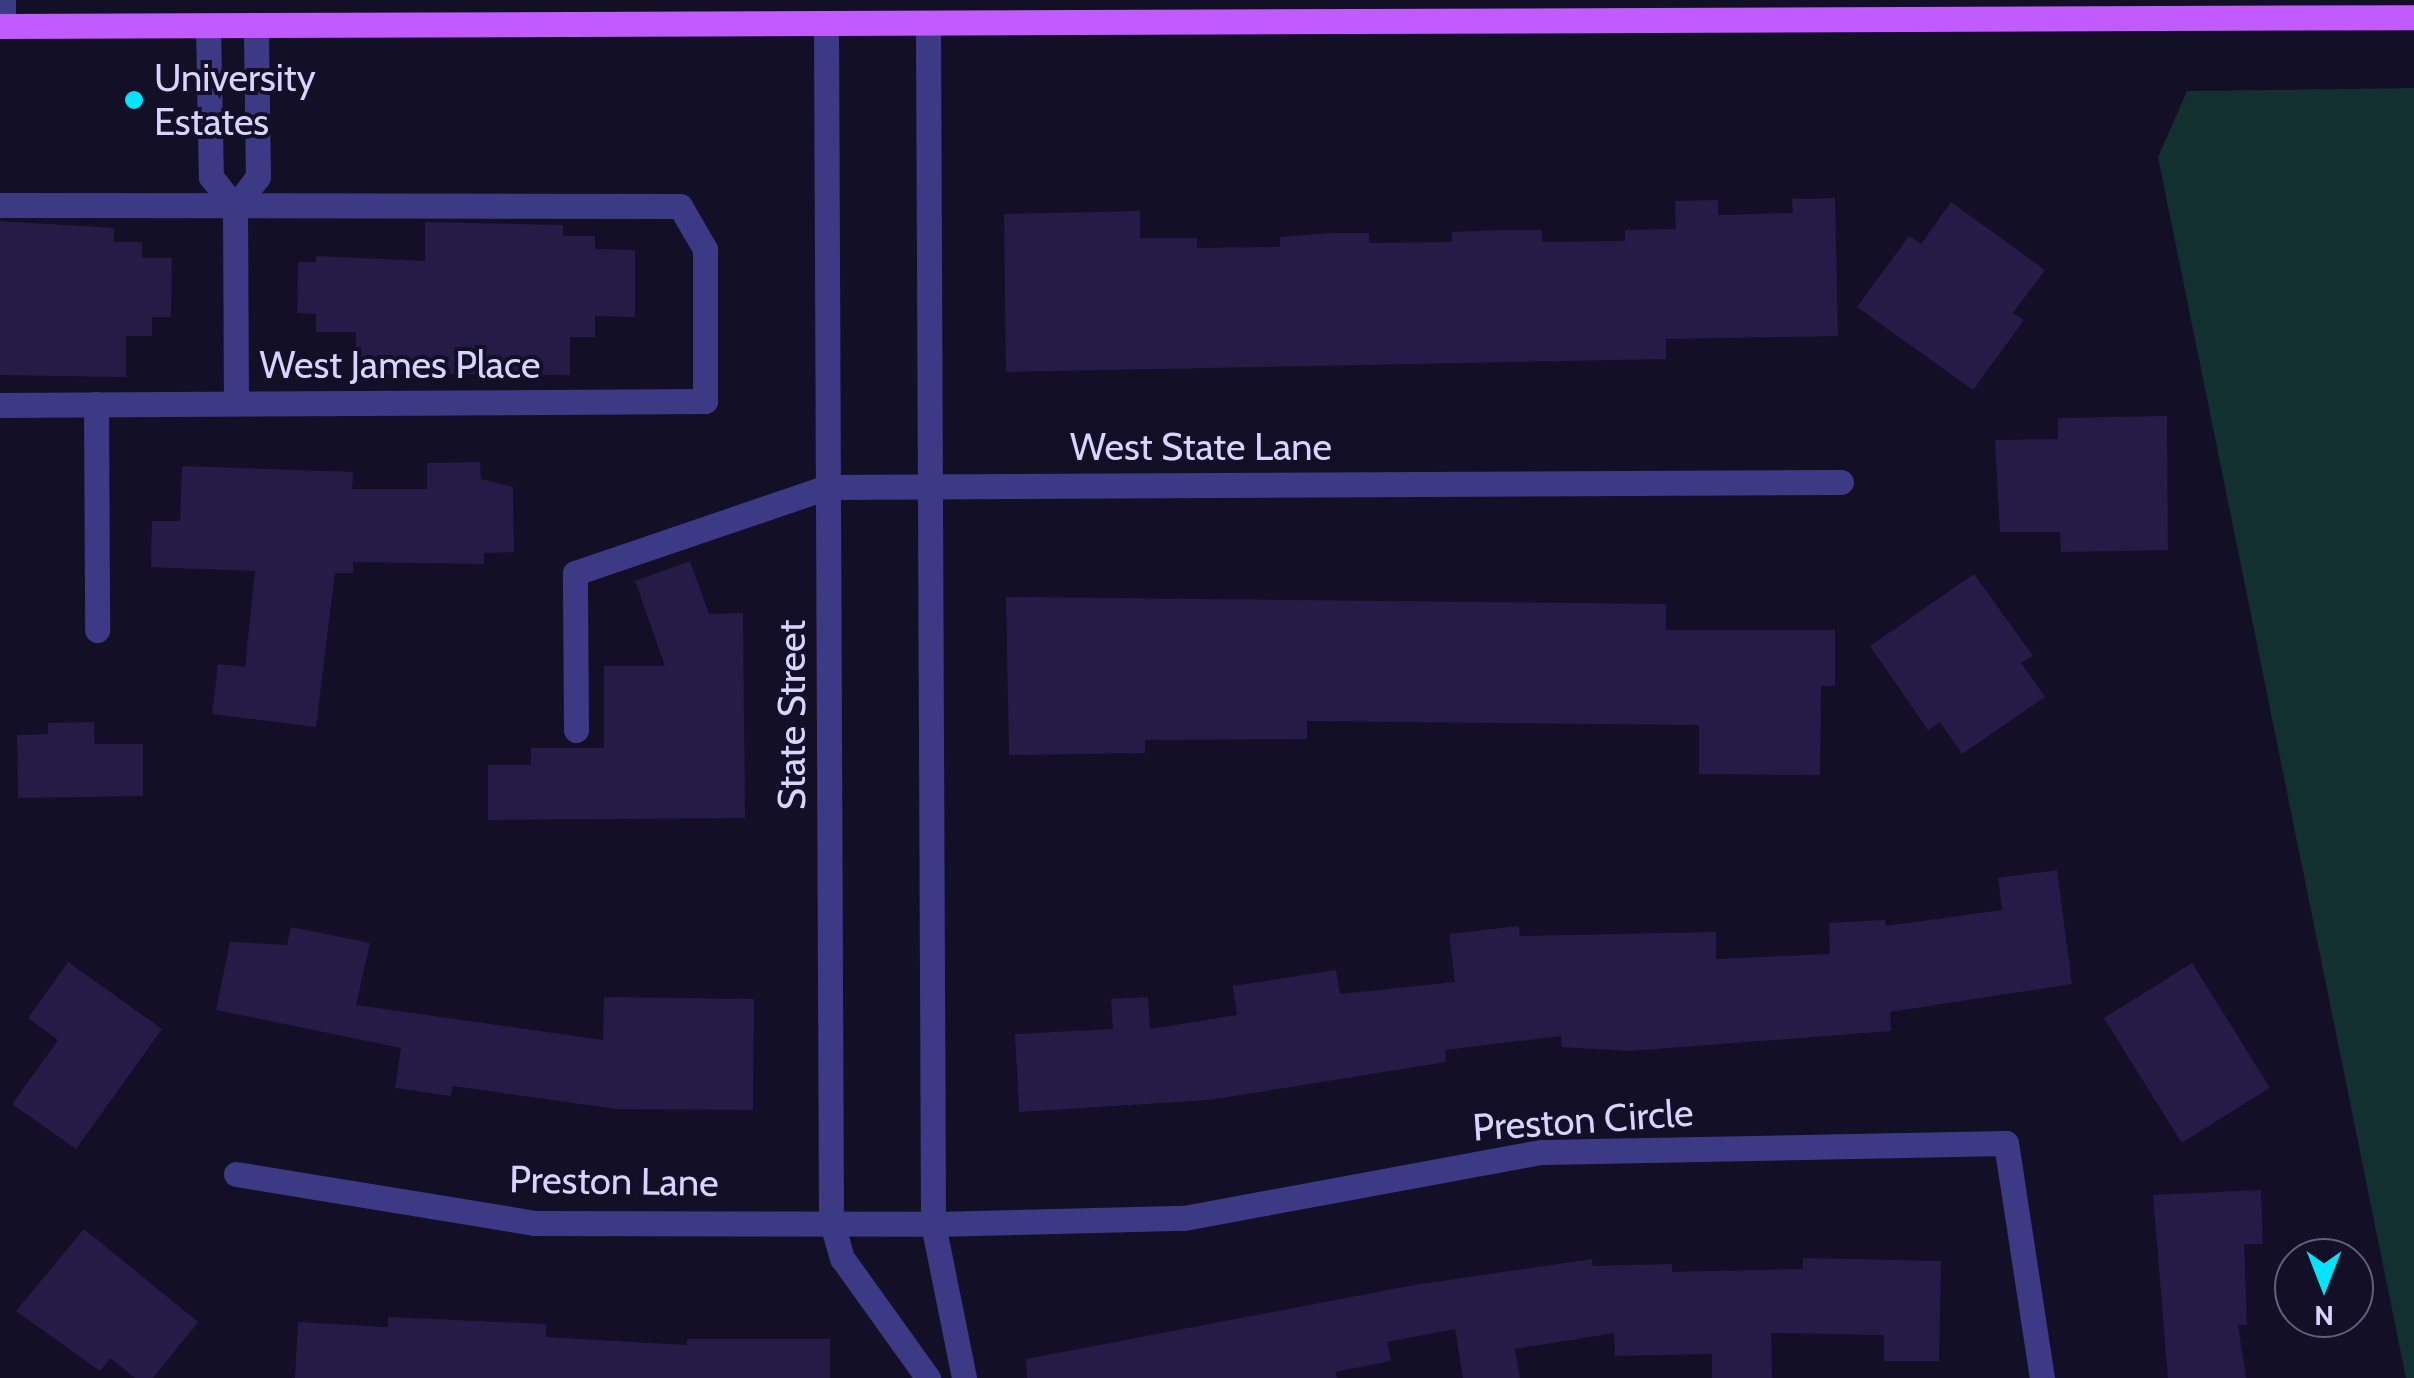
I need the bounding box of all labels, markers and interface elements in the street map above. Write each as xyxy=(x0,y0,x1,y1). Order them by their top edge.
place label: University Estates xyxy=(154,55,316,144)
marker: University Estates xyxy=(123,89,145,111)
street label: West James Place xyxy=(260,342,540,388)
street label: West State Lane xyxy=(1070,424,1332,470)
street label: State Street xyxy=(769,620,815,810)
street label: Preston Circle xyxy=(1471,1090,1695,1150)
street label: Preston Lane xyxy=(509,1156,719,1206)
north arrow xyxy=(2274,1238,2374,1338)
text: N xyxy=(2314,1299,2334,1333)

